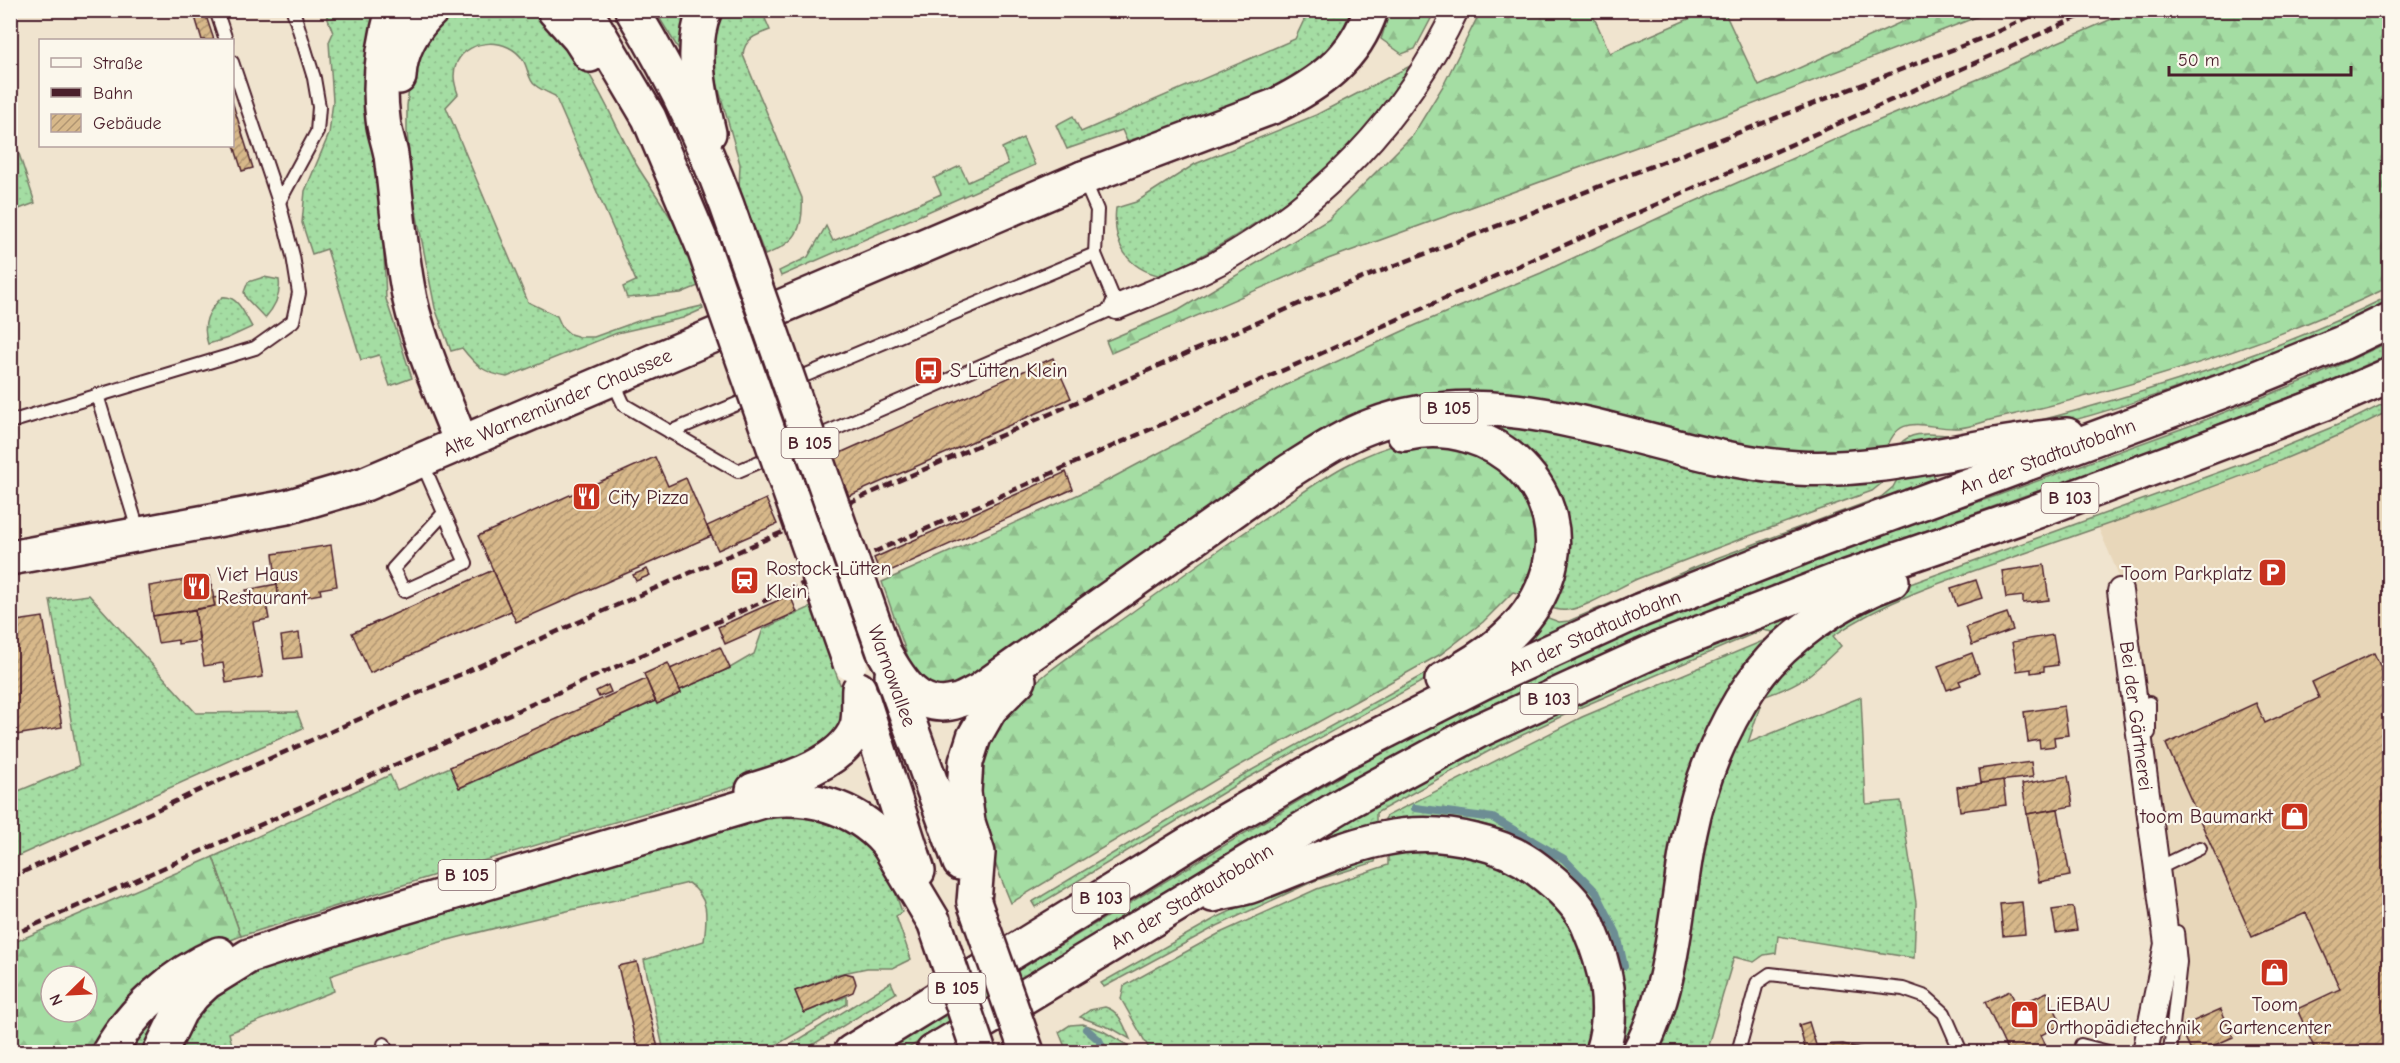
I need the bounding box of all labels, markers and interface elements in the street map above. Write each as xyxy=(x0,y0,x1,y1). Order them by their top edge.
legend xyxy=(39,39,234,147)
scale bar xyxy=(2169,39,2350,77)
text: 50 m xyxy=(2178,50,2220,71)
text: Straße xyxy=(93,53,143,74)
text: Bahn xyxy=(93,83,133,104)
text: Gebäude xyxy=(93,113,162,134)
street label: Alte Warnemünder Chaussee xyxy=(439,343,675,461)
bus stop icon: S Lütten Klein xyxy=(913,354,945,386)
place label: S Lütten Klein xyxy=(950,359,1068,382)
road number: B 105 xyxy=(1420,393,1478,423)
street label: An der Stadtautobahn xyxy=(1956,413,2139,499)
road number: B 105 xyxy=(782,428,838,458)
restaurant icon: City Pizza xyxy=(571,481,603,513)
road number: B 103 xyxy=(2042,483,2098,513)
place label: City Pizza xyxy=(608,486,689,509)
place label: Rostock-Lütten Klein xyxy=(766,557,891,603)
parking icon: Toom Parkplatz xyxy=(2257,557,2289,589)
place label: Toom Parkplatz xyxy=(2121,562,2252,585)
place label: Viet Haus Restaurant xyxy=(217,563,309,609)
station icon: Rostock-Lütten Klein xyxy=(729,564,761,596)
restaurant icon: Viet Haus Restaurant xyxy=(180,570,212,602)
street label: An der Stadtautobahn xyxy=(1505,584,1684,680)
street label: Warnowallee xyxy=(863,622,921,730)
street label: Bei der Gärtnerei xyxy=(2115,640,2158,792)
road number: B 103 xyxy=(1520,684,1578,714)
shop icon: toom Baumarkt xyxy=(2278,800,2310,832)
place label: toom Baumarkt xyxy=(2139,805,2274,828)
street label: An der Stadtautobahn xyxy=(1106,838,1277,954)
road number: B 105 xyxy=(438,860,496,890)
road number: B 103 xyxy=(1072,883,1130,913)
shop icon: Toom Gartencenter xyxy=(2259,957,2291,989)
north arrow xyxy=(39,964,99,1024)
road number: B 105 xyxy=(928,973,986,1003)
text: N xyxy=(46,991,67,1008)
place label: LiEBAU Orthopädietechnik xyxy=(2046,993,2201,1039)
place label: Toom Gartencenter xyxy=(2219,993,2331,1039)
shop icon: LiEBAU Orthopädietechnik xyxy=(2009,999,2041,1031)

